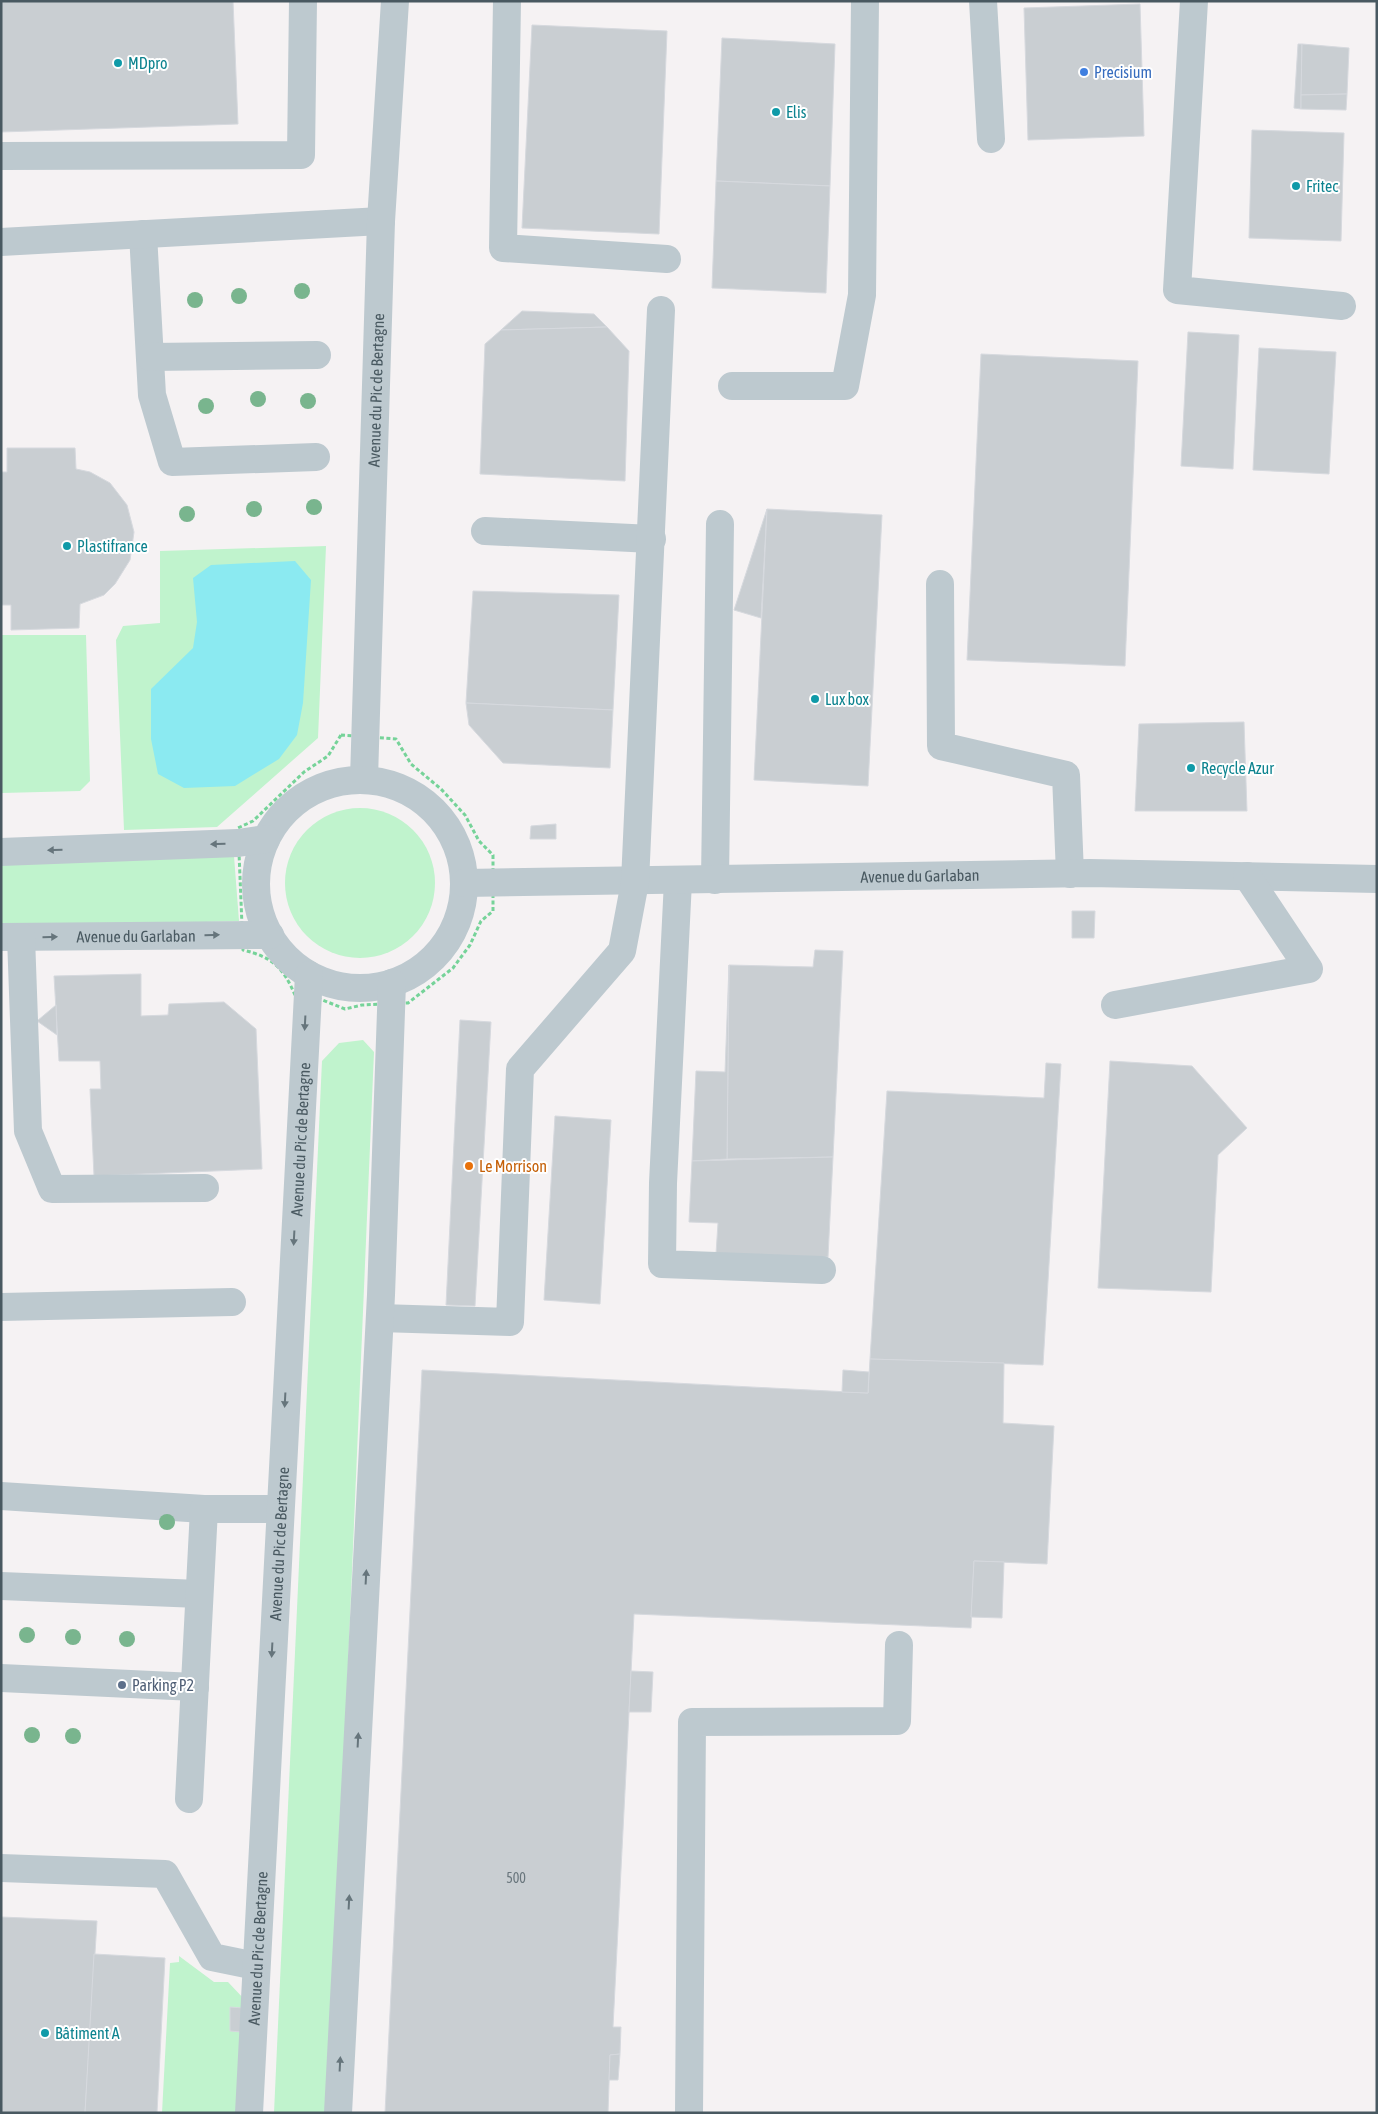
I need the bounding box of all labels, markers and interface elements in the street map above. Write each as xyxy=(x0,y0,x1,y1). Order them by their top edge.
place label: MDpro xyxy=(128,54,168,73)
marker: MDpro xyxy=(112,57,124,69)
place label: Precisium xyxy=(1094,63,1152,81)
marker: Precisium xyxy=(1078,66,1090,78)
place label: Elis xyxy=(786,103,807,121)
marker: Elis xyxy=(770,106,782,118)
place label: Fritec xyxy=(1306,177,1338,195)
marker: Fritec xyxy=(1290,180,1302,192)
street label: Avenue du Pic de Bertagne xyxy=(365,313,388,467)
place label: Plastifrance xyxy=(77,537,148,555)
marker: Plastifrance xyxy=(61,540,73,552)
place label: Lux box xyxy=(825,690,870,708)
marker: Lux box xyxy=(809,693,821,705)
place label: Recycle Azur xyxy=(1201,759,1274,778)
marker: Recycle Azur xyxy=(1185,762,1197,774)
one-way arrow xyxy=(209,840,225,848)
one-way arrow xyxy=(47,846,63,854)
street label: Avenue du Garlaban xyxy=(860,866,980,886)
street label: Avenue du Garlaban xyxy=(76,927,196,945)
one-way arrow xyxy=(205,931,221,939)
one-way arrow xyxy=(42,933,58,941)
one-way arrow xyxy=(301,1015,309,1031)
street label: Avenue du Pic de Bertagne xyxy=(287,1062,314,1217)
place label: Le Morrison xyxy=(479,1157,547,1175)
marker: Le Morrison xyxy=(463,1160,475,1172)
one-way arrow xyxy=(289,1230,297,1246)
one-way arrow xyxy=(281,1392,289,1408)
street label: Avenue du Pic de Bertagne xyxy=(266,1466,292,1621)
one-way arrow xyxy=(363,1569,371,1585)
one-way arrow xyxy=(268,1642,276,1658)
place label: Parking P2 xyxy=(132,1676,194,1695)
marker: Parking P2 xyxy=(116,1679,128,1691)
one-way arrow xyxy=(354,1731,362,1747)
house number: 500 xyxy=(506,1870,526,1886)
street label: Avenue du Pic de Bertagne xyxy=(245,1871,271,2026)
one-way arrow xyxy=(345,1894,353,1910)
place label: Bâtiment A xyxy=(55,2024,120,2042)
marker: Bâtiment A xyxy=(39,2027,51,2039)
one-way arrow xyxy=(337,2056,345,2072)

